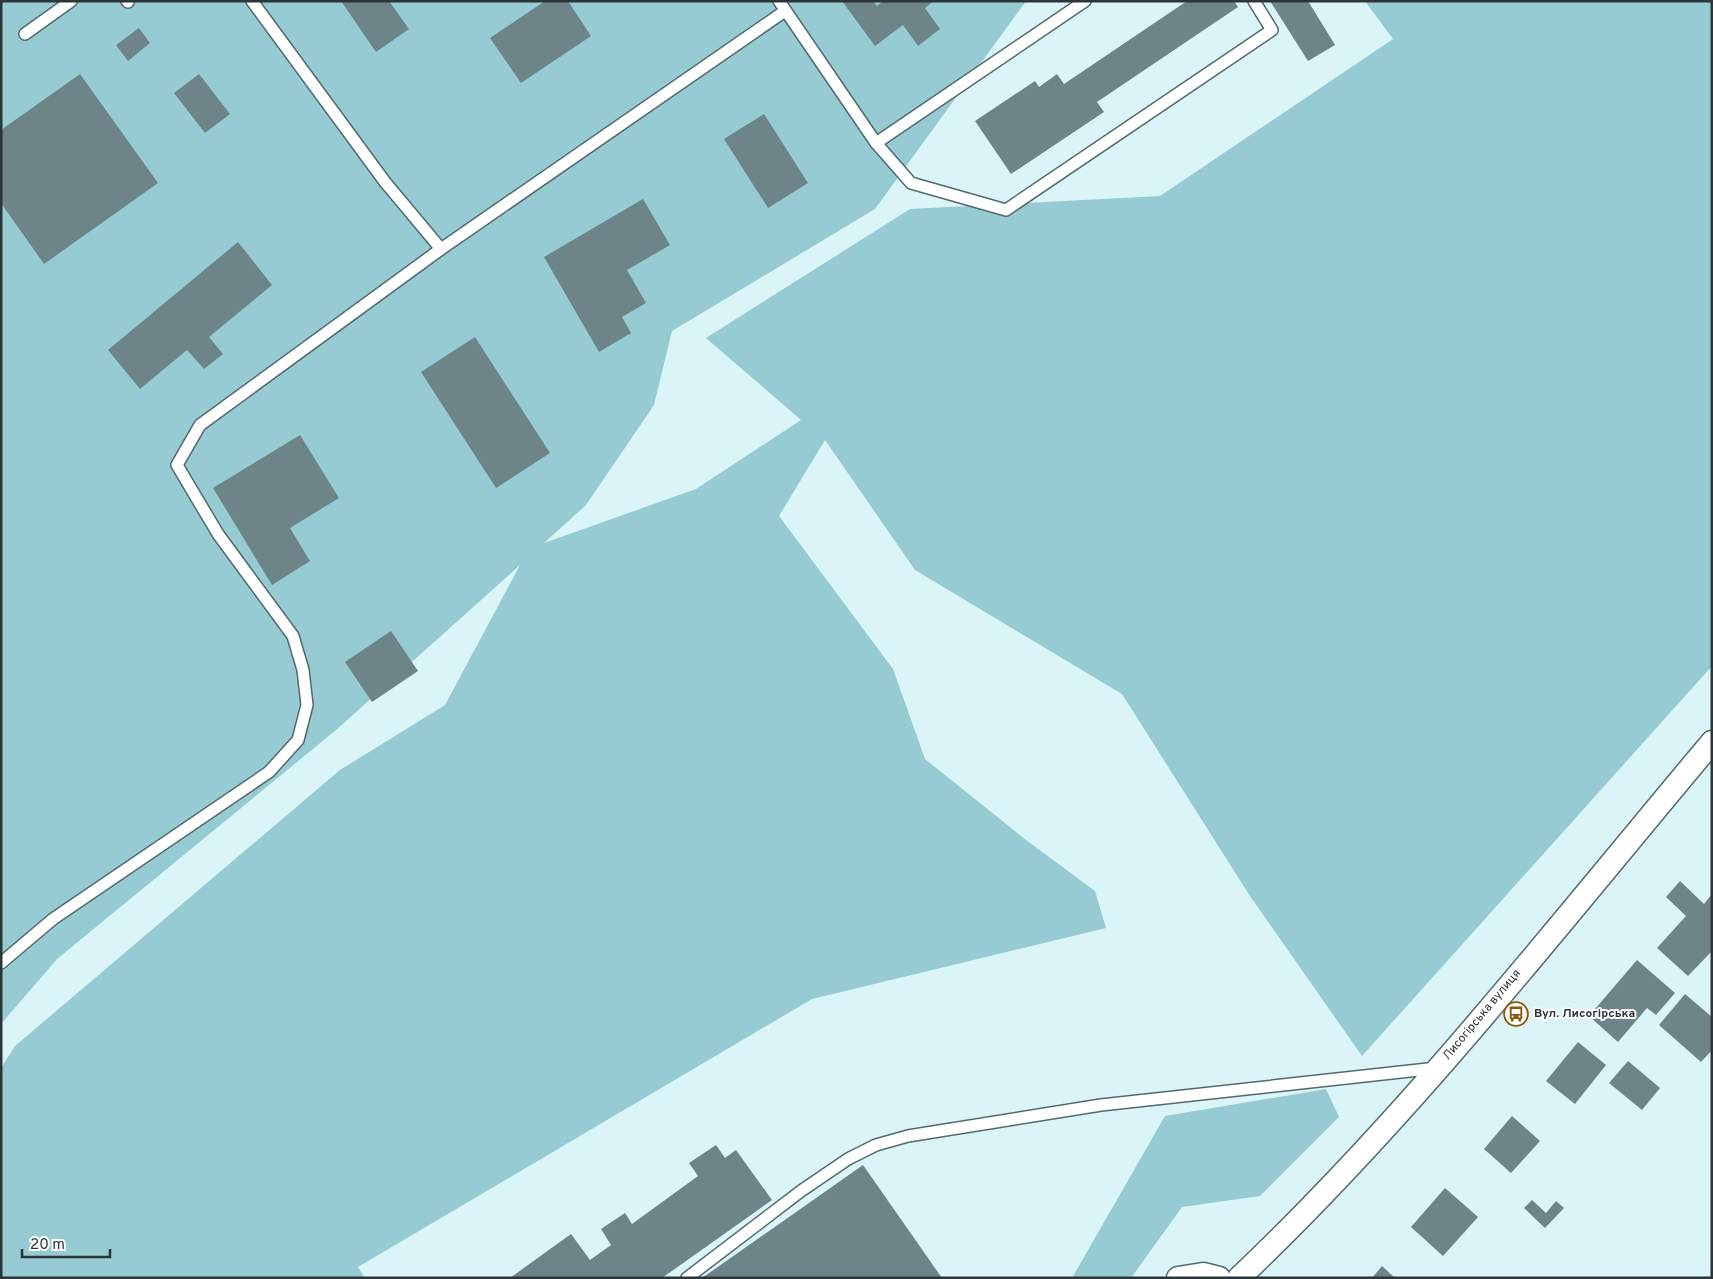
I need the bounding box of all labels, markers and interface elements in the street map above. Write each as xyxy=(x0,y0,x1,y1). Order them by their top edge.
street label: Лисогірська вулиця xyxy=(1439,966,1525,1064)
bus stop icon: Вул. Лисогірська xyxy=(1503,1001,1529,1027)
place label: Вул. Лисогірська xyxy=(1534,1006,1635,1022)
scale bar xyxy=(22,1226,110,1258)
text: 20 m xyxy=(30,1236,65,1255)

